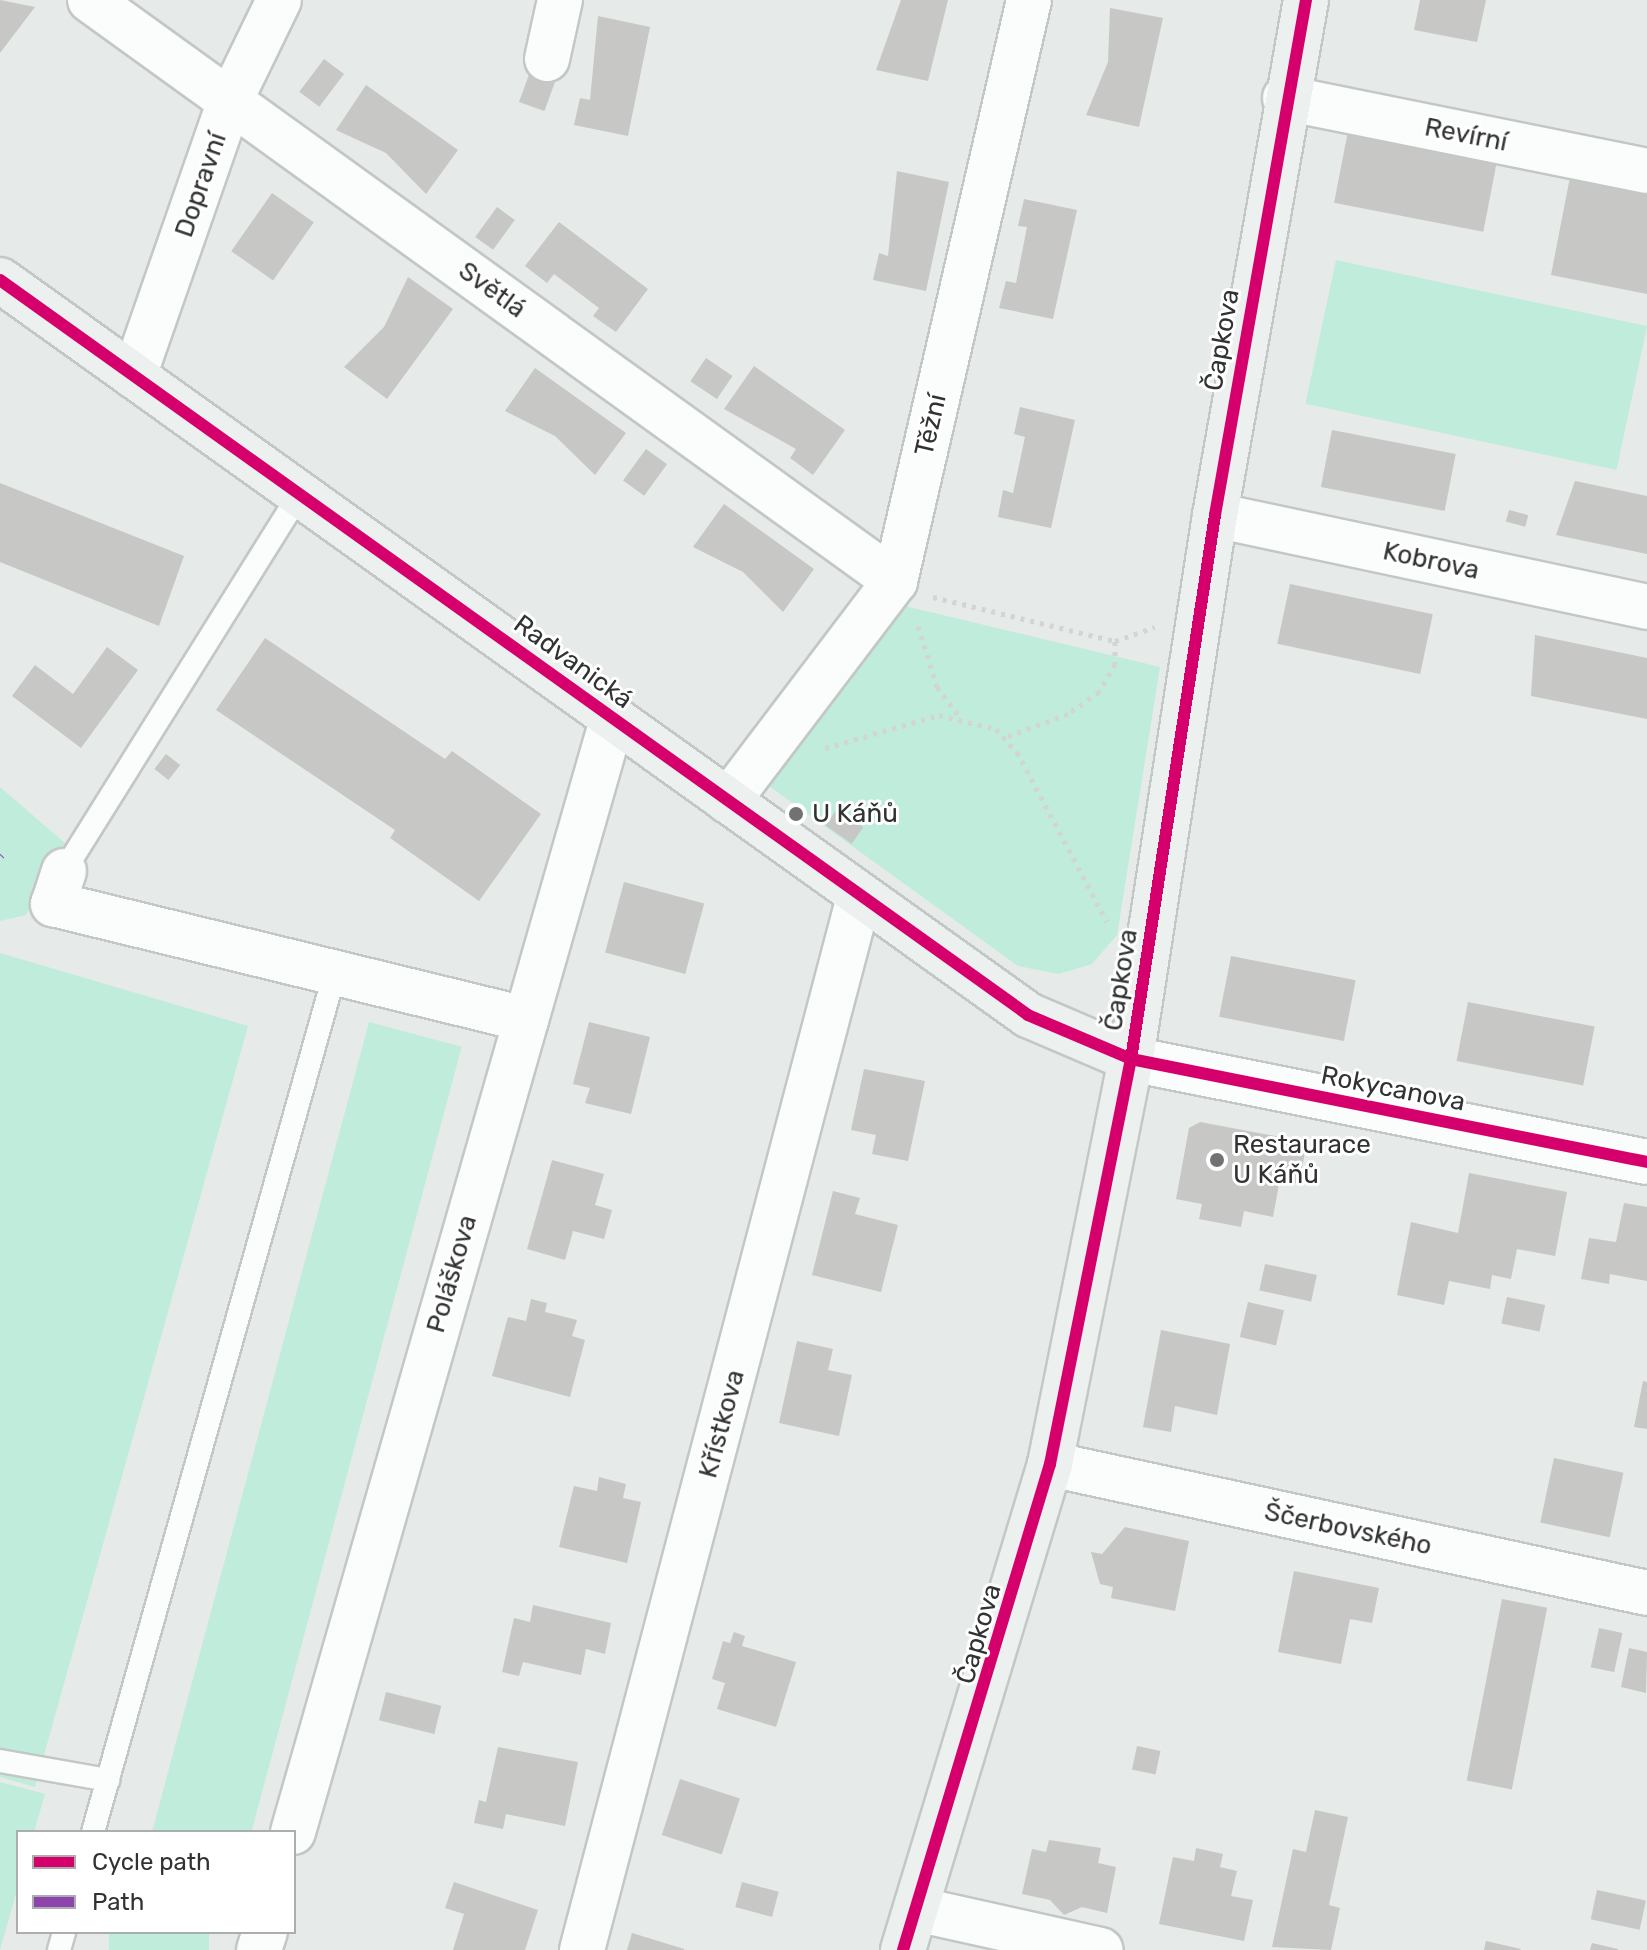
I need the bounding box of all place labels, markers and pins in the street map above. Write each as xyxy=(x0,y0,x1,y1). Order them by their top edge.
place label: U Káňů xyxy=(812,798,898,830)
marker: U Káňů xyxy=(787,805,805,823)
place label: Restaurace U Káňů xyxy=(1233,1129,1371,1190)
marker: Restaurace U Káňů xyxy=(1208,1151,1226,1169)

